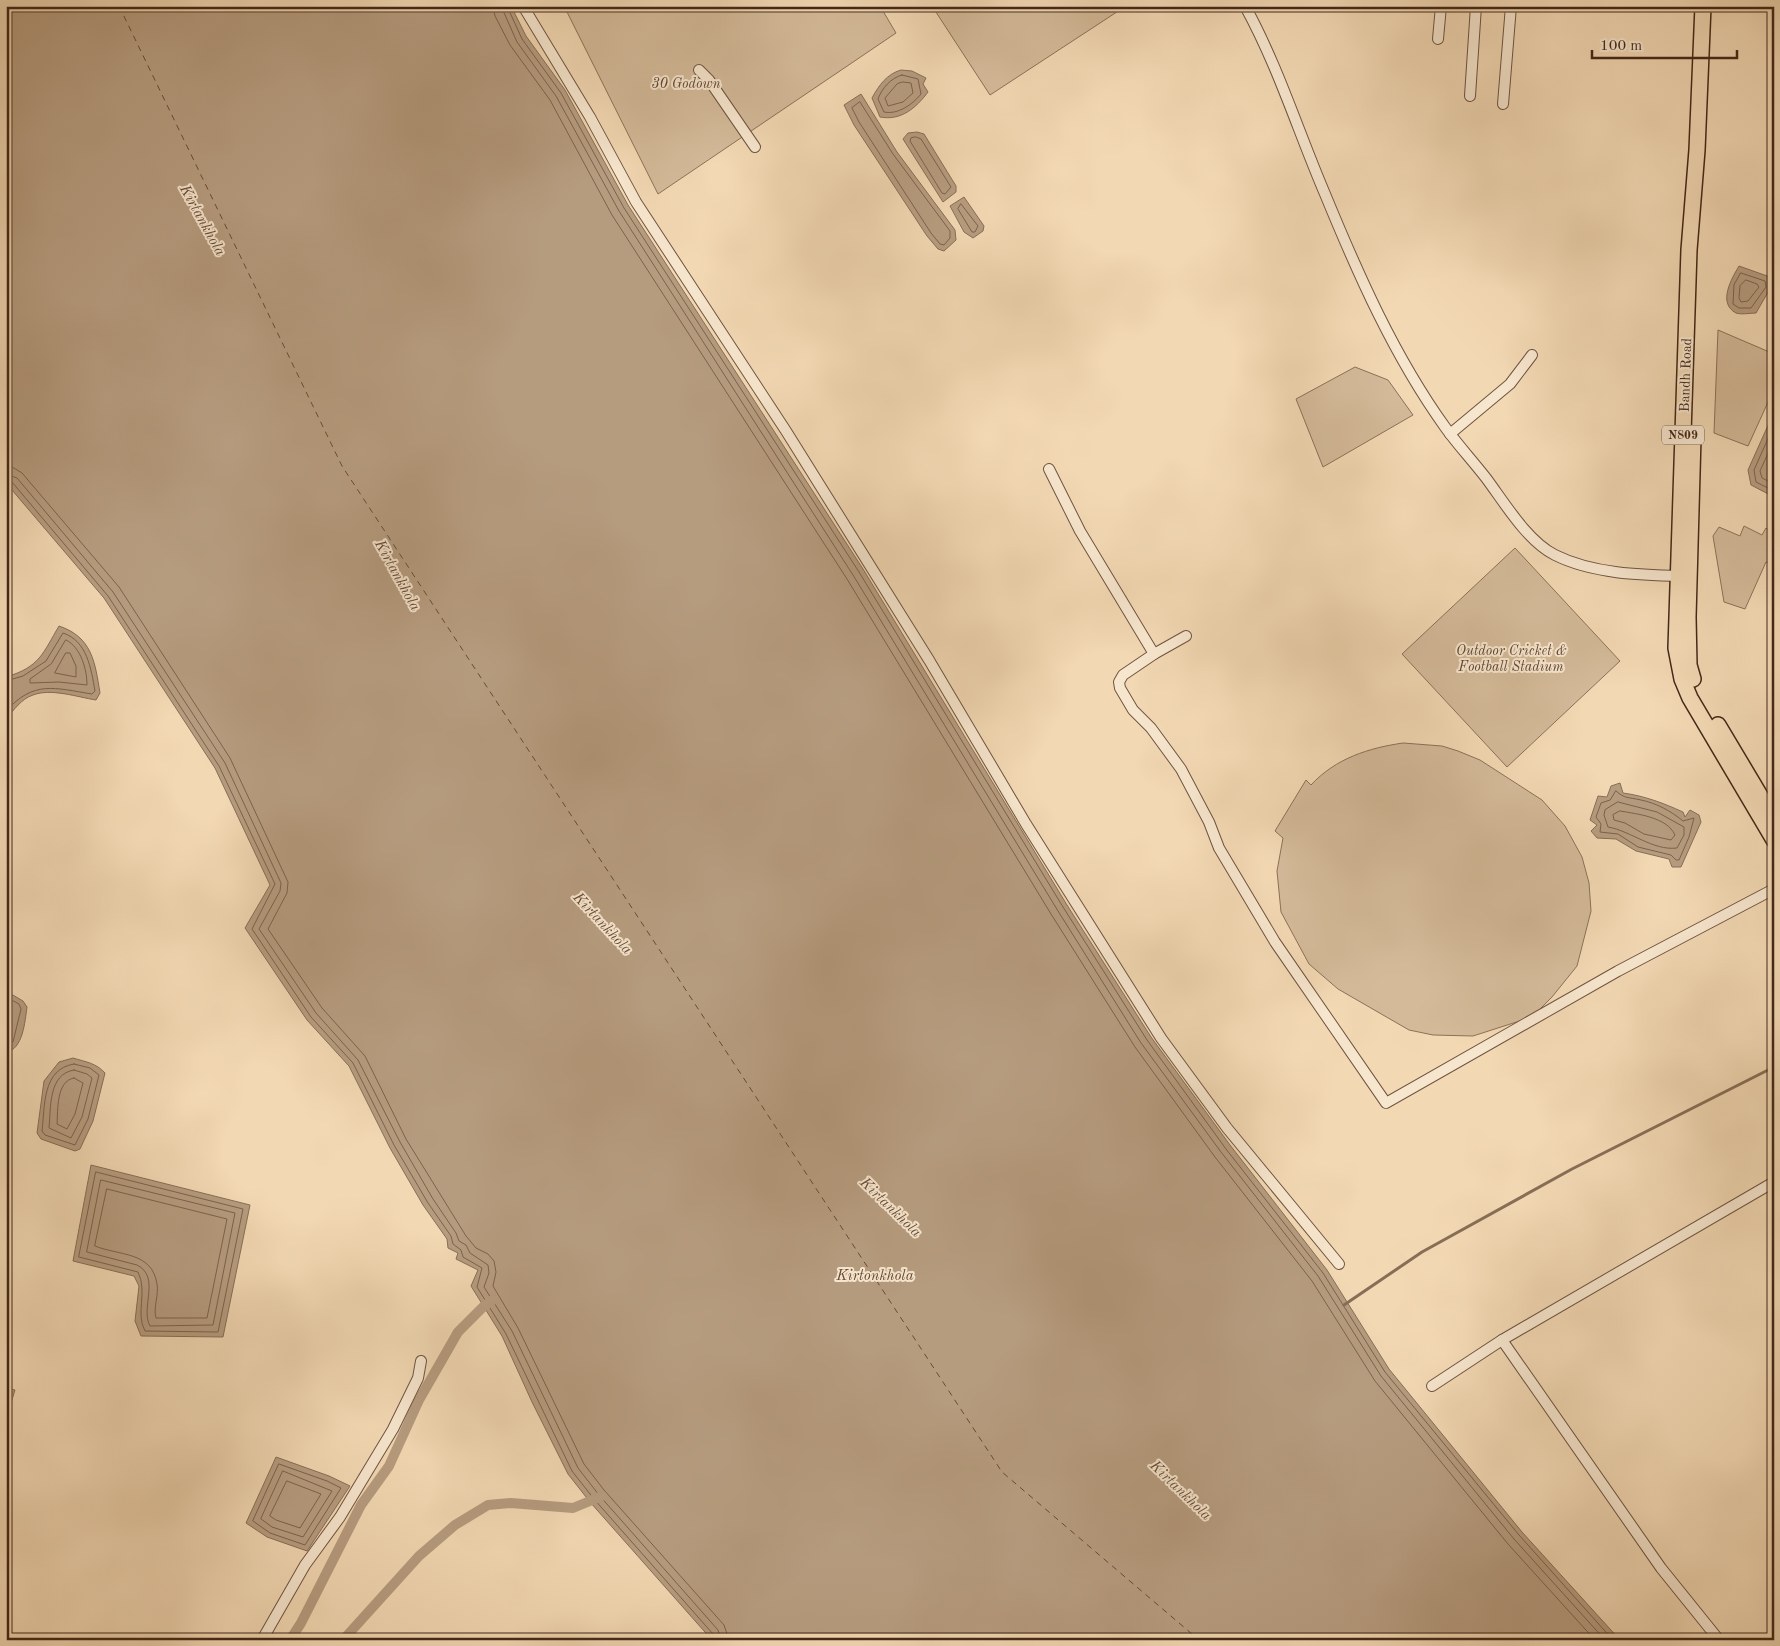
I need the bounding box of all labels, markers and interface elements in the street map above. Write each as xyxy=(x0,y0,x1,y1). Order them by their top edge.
scale bar xyxy=(1592,28,1738,60)
text: 100 m xyxy=(1600,39,1642,54)
park label: 30 Godown xyxy=(652,77,720,91)
water label: Kirtankhola xyxy=(176,182,227,259)
street label: Bandh Road xyxy=(1678,338,1694,412)
road number: N809 xyxy=(1662,426,1704,444)
water label: Kirtankhola xyxy=(371,537,422,614)
park label: Outdoor Cricket & Football Stadium xyxy=(1456,644,1567,674)
water label: Kirtankhola xyxy=(569,889,634,958)
water label: Kirtankhola xyxy=(856,1175,923,1241)
water label: Kirtonkhola xyxy=(835,1269,914,1284)
water label: Kirtankhola xyxy=(1146,1458,1213,1524)

